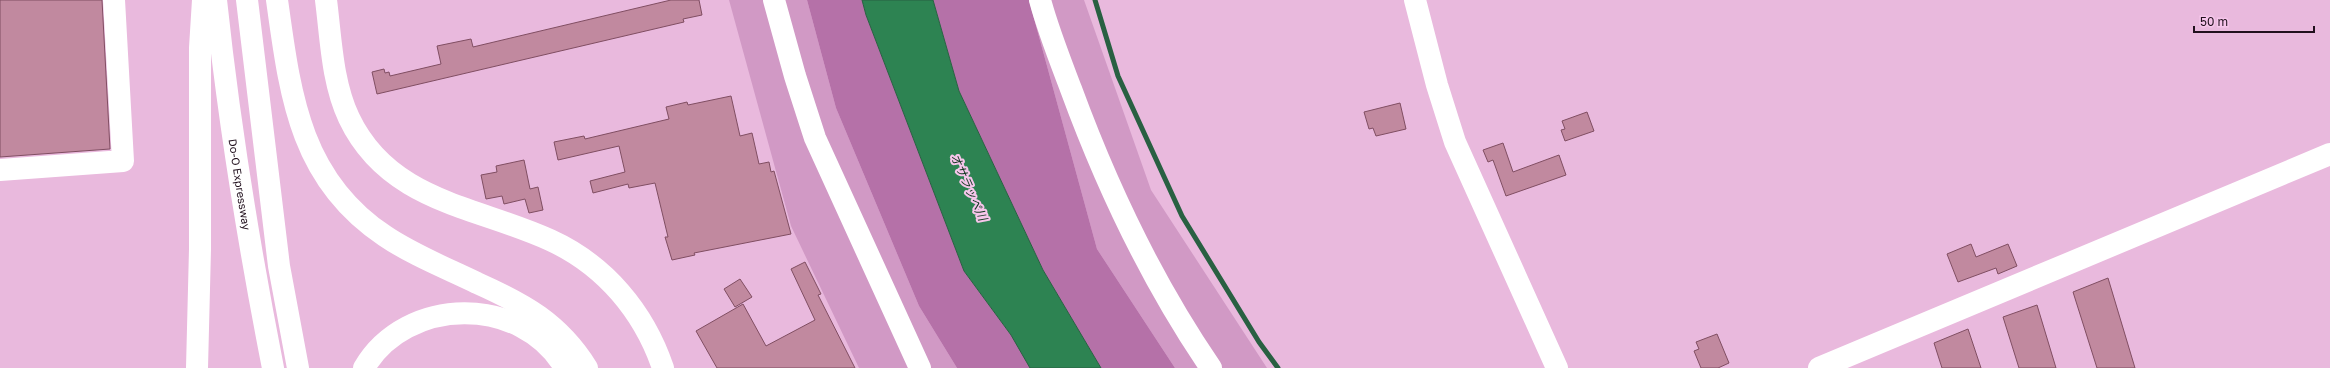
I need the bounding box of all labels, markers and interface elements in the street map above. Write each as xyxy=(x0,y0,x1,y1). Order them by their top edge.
scale bar xyxy=(2194,8,2314,34)
text: 50 m xyxy=(2200,14,2228,29)
street label: Do-O Expressway xyxy=(227,138,254,231)
water label: オサラッペ川 xyxy=(948,151,991,225)

